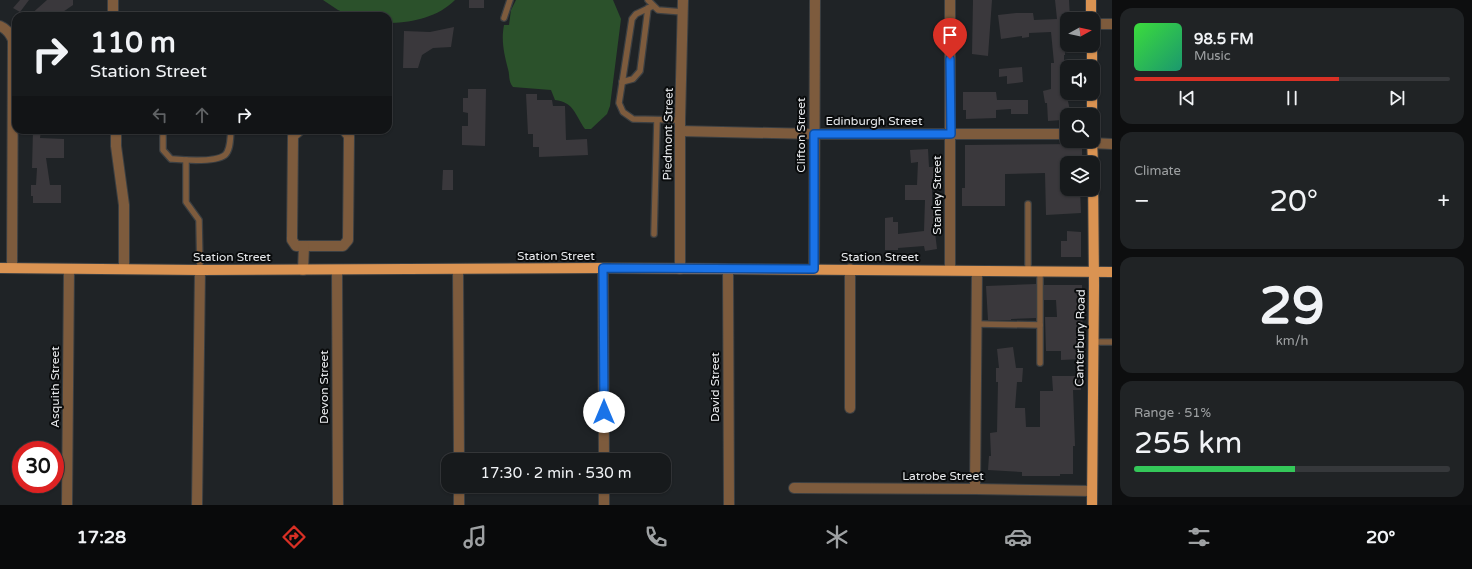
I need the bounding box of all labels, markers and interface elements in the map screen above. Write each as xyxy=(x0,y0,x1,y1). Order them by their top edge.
north arrow xyxy=(1060,12,1100,52)
map controls xyxy=(1060,12,1100,196)
pin xyxy=(933,18,967,59)
icon: arrive xyxy=(939,24,961,46)
text: 110 m xyxy=(90,26,176,60)
icon: right xyxy=(24,28,76,80)
text: 98.5 FM xyxy=(1194,30,1254,48)
text: Music xyxy=(1194,48,1231,64)
text: Station Street xyxy=(90,60,207,82)
button: sound xyxy=(1060,60,1100,100)
street label: Piedmont Street xyxy=(660,87,676,181)
icon: previous xyxy=(1176,87,1198,109)
icon: pause xyxy=(1281,87,1303,109)
icon: next xyxy=(1386,87,1408,109)
street label: Clifton Street xyxy=(794,97,808,173)
icon: left xyxy=(149,104,171,126)
icon: ahead xyxy=(191,104,213,126)
icon: right xyxy=(233,104,255,126)
button: search xyxy=(1060,108,1100,148)
street label: Edinburgh Street xyxy=(826,114,923,128)
street label: Stanley Street xyxy=(930,155,944,235)
button: layers xyxy=(1060,156,1100,196)
text: Climate xyxy=(1134,163,1181,179)
text: 20° xyxy=(1269,183,1318,220)
text: − xyxy=(1134,188,1150,214)
text: + xyxy=(1438,188,1450,214)
street label: Station Street xyxy=(517,249,595,263)
street label: Station Street xyxy=(193,250,271,264)
street label: Station Street xyxy=(841,250,919,264)
text: 29 xyxy=(1259,275,1325,338)
street label: Canterbury Road xyxy=(1072,289,1088,387)
text: km/h xyxy=(1276,333,1308,349)
street label: Asquith Street xyxy=(48,346,62,428)
street label: Devon Street xyxy=(317,350,331,424)
street label: David Street xyxy=(708,352,722,422)
position arrow xyxy=(583,391,625,433)
text: Range · 51% xyxy=(1134,405,1211,421)
text: 255 km xyxy=(1134,425,1242,462)
speed limit sign: 30 xyxy=(12,441,64,493)
text: 17:30 · 2 min · 530 m xyxy=(481,464,631,482)
street label: Latrobe Street xyxy=(902,469,984,483)
icon: directions xyxy=(280,523,308,551)
icon: music xyxy=(461,523,489,551)
icon: phone xyxy=(642,523,670,551)
icon: climate xyxy=(823,523,851,551)
icon: car xyxy=(1004,523,1032,551)
icon: filters xyxy=(1185,523,1213,551)
text: 17:28 xyxy=(77,526,126,548)
text: 20° xyxy=(1366,526,1395,548)

